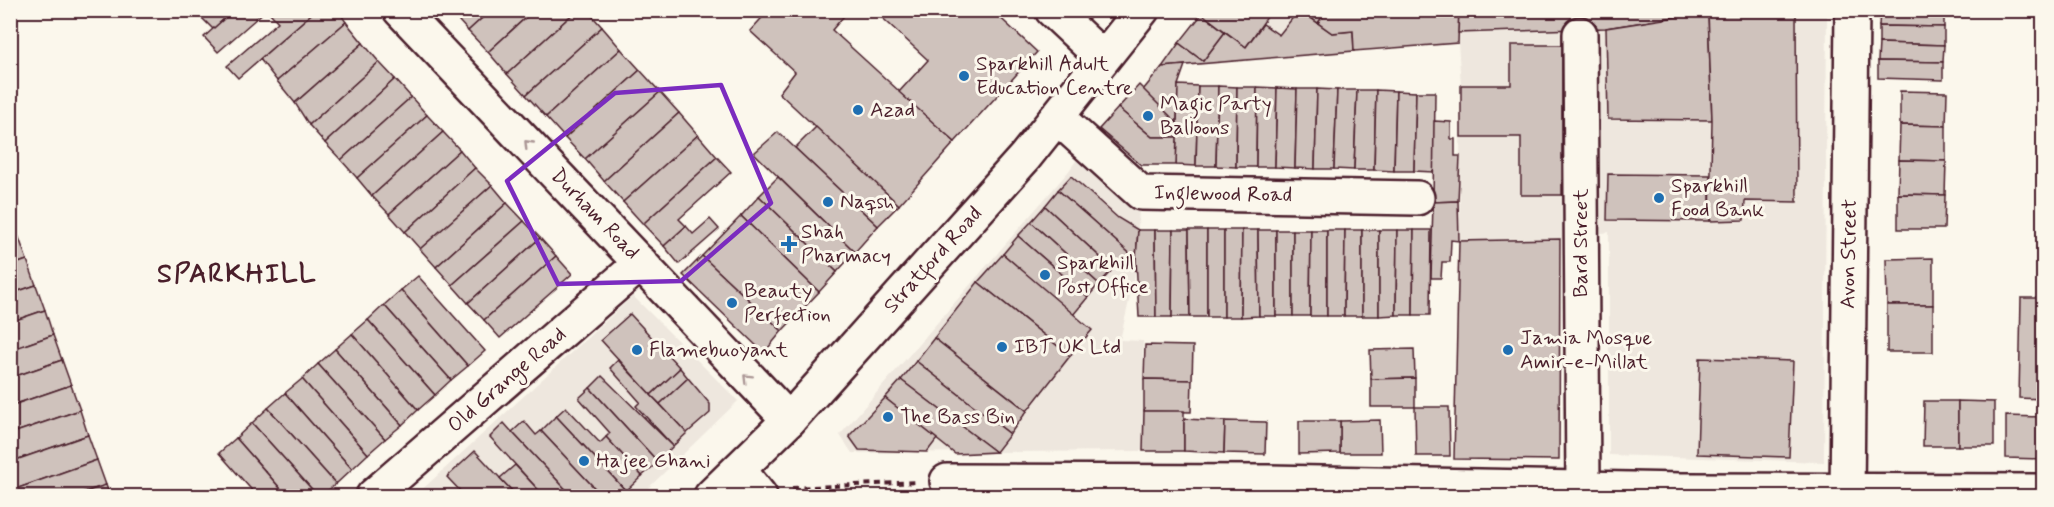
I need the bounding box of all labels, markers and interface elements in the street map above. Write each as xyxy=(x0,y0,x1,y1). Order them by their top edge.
place label: Sparkhill Adult Education Centre xyxy=(976,50,1133,102)
marker: Sparkhill Adult Education Centre xyxy=(957,69,971,83)
place label: Magic Party Balloons xyxy=(1160,90,1272,142)
place label: Azad xyxy=(870,96,915,124)
marker: Azad xyxy=(851,103,865,117)
marker: Magic Party Balloons xyxy=(1141,109,1155,123)
one-way arrow xyxy=(524,140,535,151)
street label: Durham Road xyxy=(544,162,646,266)
place label: Sparkhill Food Bank xyxy=(1671,172,1764,224)
street label: Inglewood Road xyxy=(1154,179,1292,211)
place label: Naqsh xyxy=(840,188,894,216)
street label: Bard Street xyxy=(1567,188,1595,298)
marker: Sparkhill Food Bank xyxy=(1652,191,1666,205)
marker: Naqsh xyxy=(821,195,835,209)
street label: Avon Street xyxy=(1834,199,1864,309)
street label: Stratford Road xyxy=(877,200,990,321)
place label: Shah Pharmacy xyxy=(801,218,891,270)
marker: Shah Pharmacy xyxy=(782,237,796,251)
place label: Sparkhill Post Office xyxy=(1057,249,1149,301)
district label: SPARKHILL xyxy=(157,257,317,292)
marker: Sparkhill Post Office xyxy=(1038,268,1052,282)
place label: Beauty Perfection xyxy=(744,277,831,329)
marker: Beauty Perfection xyxy=(725,296,739,310)
street label: Old Grange Road xyxy=(442,321,573,440)
place label: Jamia Mosque Amir-e-Millat xyxy=(1520,324,1652,376)
place label: IBT UK Ltd xyxy=(1014,333,1121,361)
place label: Flamebuoyant xyxy=(649,336,789,364)
marker: IBT UK Ltd xyxy=(995,340,1009,354)
marker: Flamebuoyant xyxy=(630,343,644,357)
marker: Jamia Mosque Amir-e-Millat xyxy=(1501,343,1515,357)
one-way arrow xyxy=(744,374,755,385)
place label: The Bass Bin xyxy=(900,403,1015,431)
marker: The Bass Bin xyxy=(881,410,895,424)
place label: Hajee Ghani xyxy=(596,447,711,475)
marker: Hajee Ghani xyxy=(577,454,591,468)

